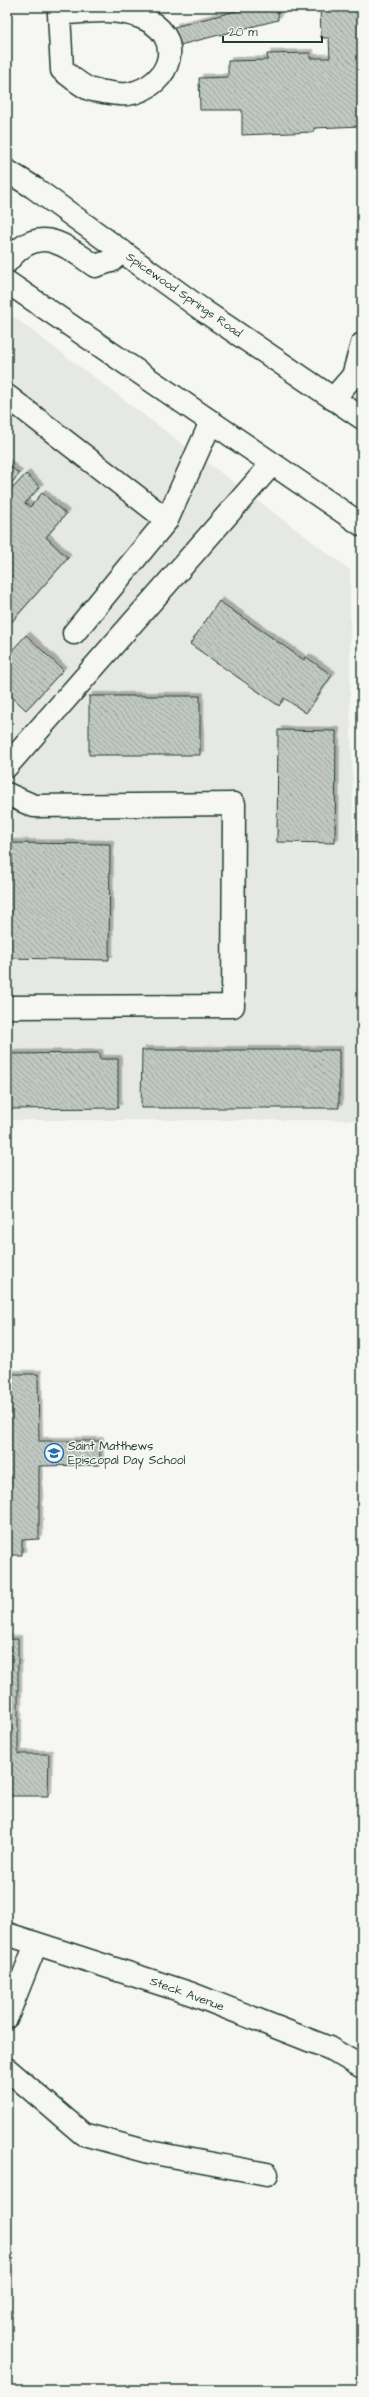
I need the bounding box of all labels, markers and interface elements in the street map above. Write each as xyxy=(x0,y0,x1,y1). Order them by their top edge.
scale bar xyxy=(223,18,322,44)
text: 20 m xyxy=(229,24,258,41)
street label: Spicewood Springs Road xyxy=(122,249,245,342)
place label: Saint Matthews Episcopal Day School xyxy=(68,1438,185,1470)
school or university icon: Saint Matthews Episcopal Day School xyxy=(43,1442,65,1464)
street label: Steck Avenue xyxy=(148,1973,227,2015)

